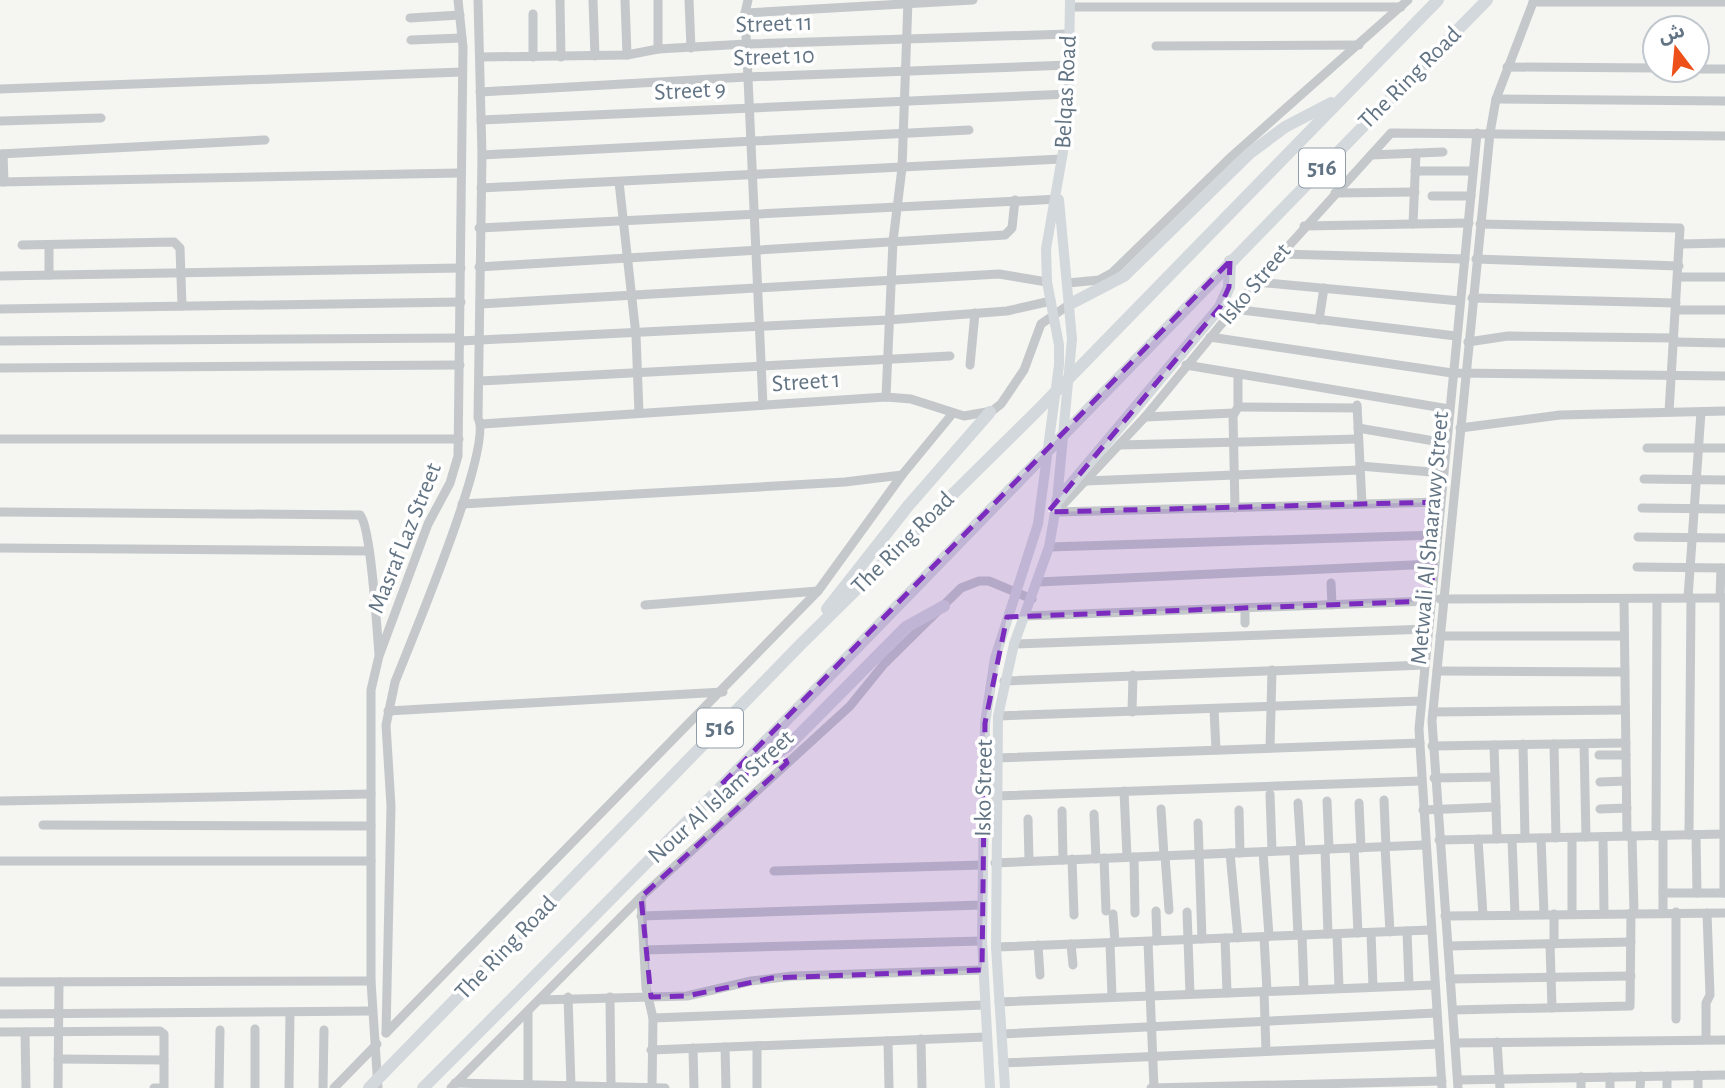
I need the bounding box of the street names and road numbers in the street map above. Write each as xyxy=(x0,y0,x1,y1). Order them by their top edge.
street label: Street 11 xyxy=(735,11,813,37)
street label: The Ring Road xyxy=(1354,22,1466,134)
street label: Belqas Road xyxy=(1051,35,1081,149)
street label: Street 10 xyxy=(733,44,815,70)
street label: Street 9 xyxy=(654,77,726,105)
road number: 516 xyxy=(1299,148,1345,188)
street label: Isko Street xyxy=(1214,239,1296,329)
street label: Street 1 xyxy=(771,368,841,396)
street label: Metwali Al Shaarawy Street xyxy=(1407,410,1453,666)
street label: Masraf Laz Street xyxy=(364,459,446,617)
street label: The Ring Road xyxy=(847,487,959,599)
road number: 516 xyxy=(697,708,743,748)
street label: Nour Al Islam Street xyxy=(644,725,799,868)
street label: Isko Street xyxy=(971,739,997,837)
street label: The Ring Road xyxy=(451,891,561,1005)

